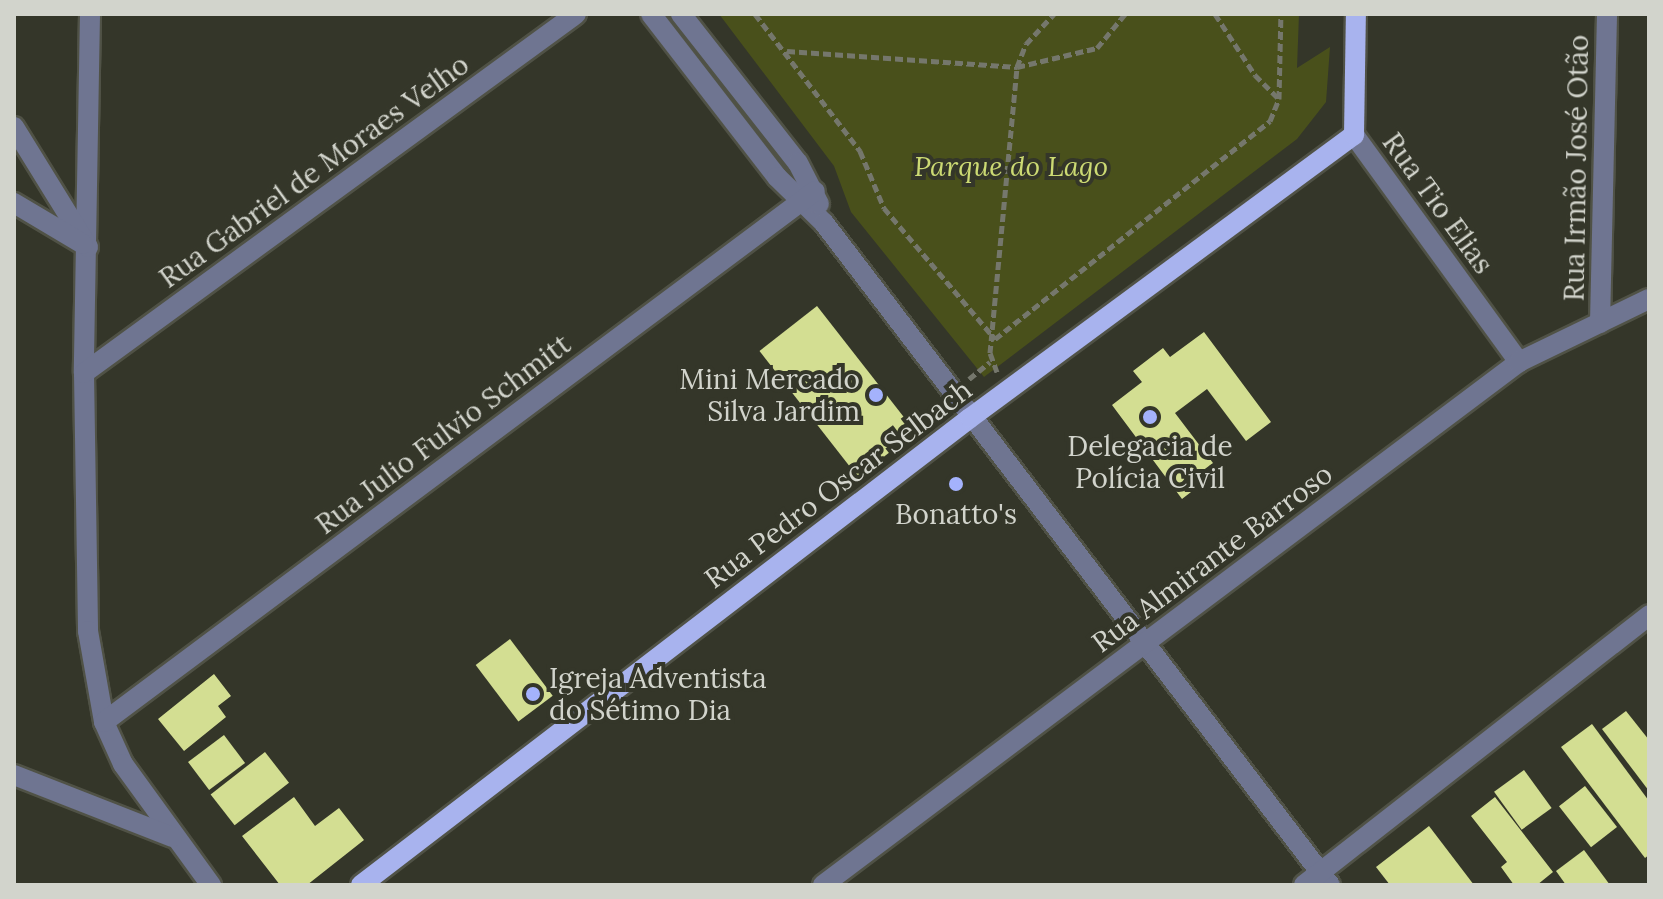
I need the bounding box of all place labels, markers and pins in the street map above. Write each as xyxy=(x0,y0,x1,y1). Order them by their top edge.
place label: Mini Mercado Silva Jardim xyxy=(679,362,860,428)
marker: Mini Mercado Silva Jardim xyxy=(867,386,885,404)
marker: Delegacia de Polícia Civil xyxy=(1141,408,1159,426)
place label: Delegacia de Polícia Civil xyxy=(1067,429,1233,495)
marker: Bonatto's xyxy=(947,475,965,493)
place label: Bonatto's xyxy=(895,497,1017,531)
place label: Igreja Adventista do Sétimo Dia xyxy=(549,661,767,727)
marker: Igreja Adventista do Sétimo Dia xyxy=(524,685,542,703)

